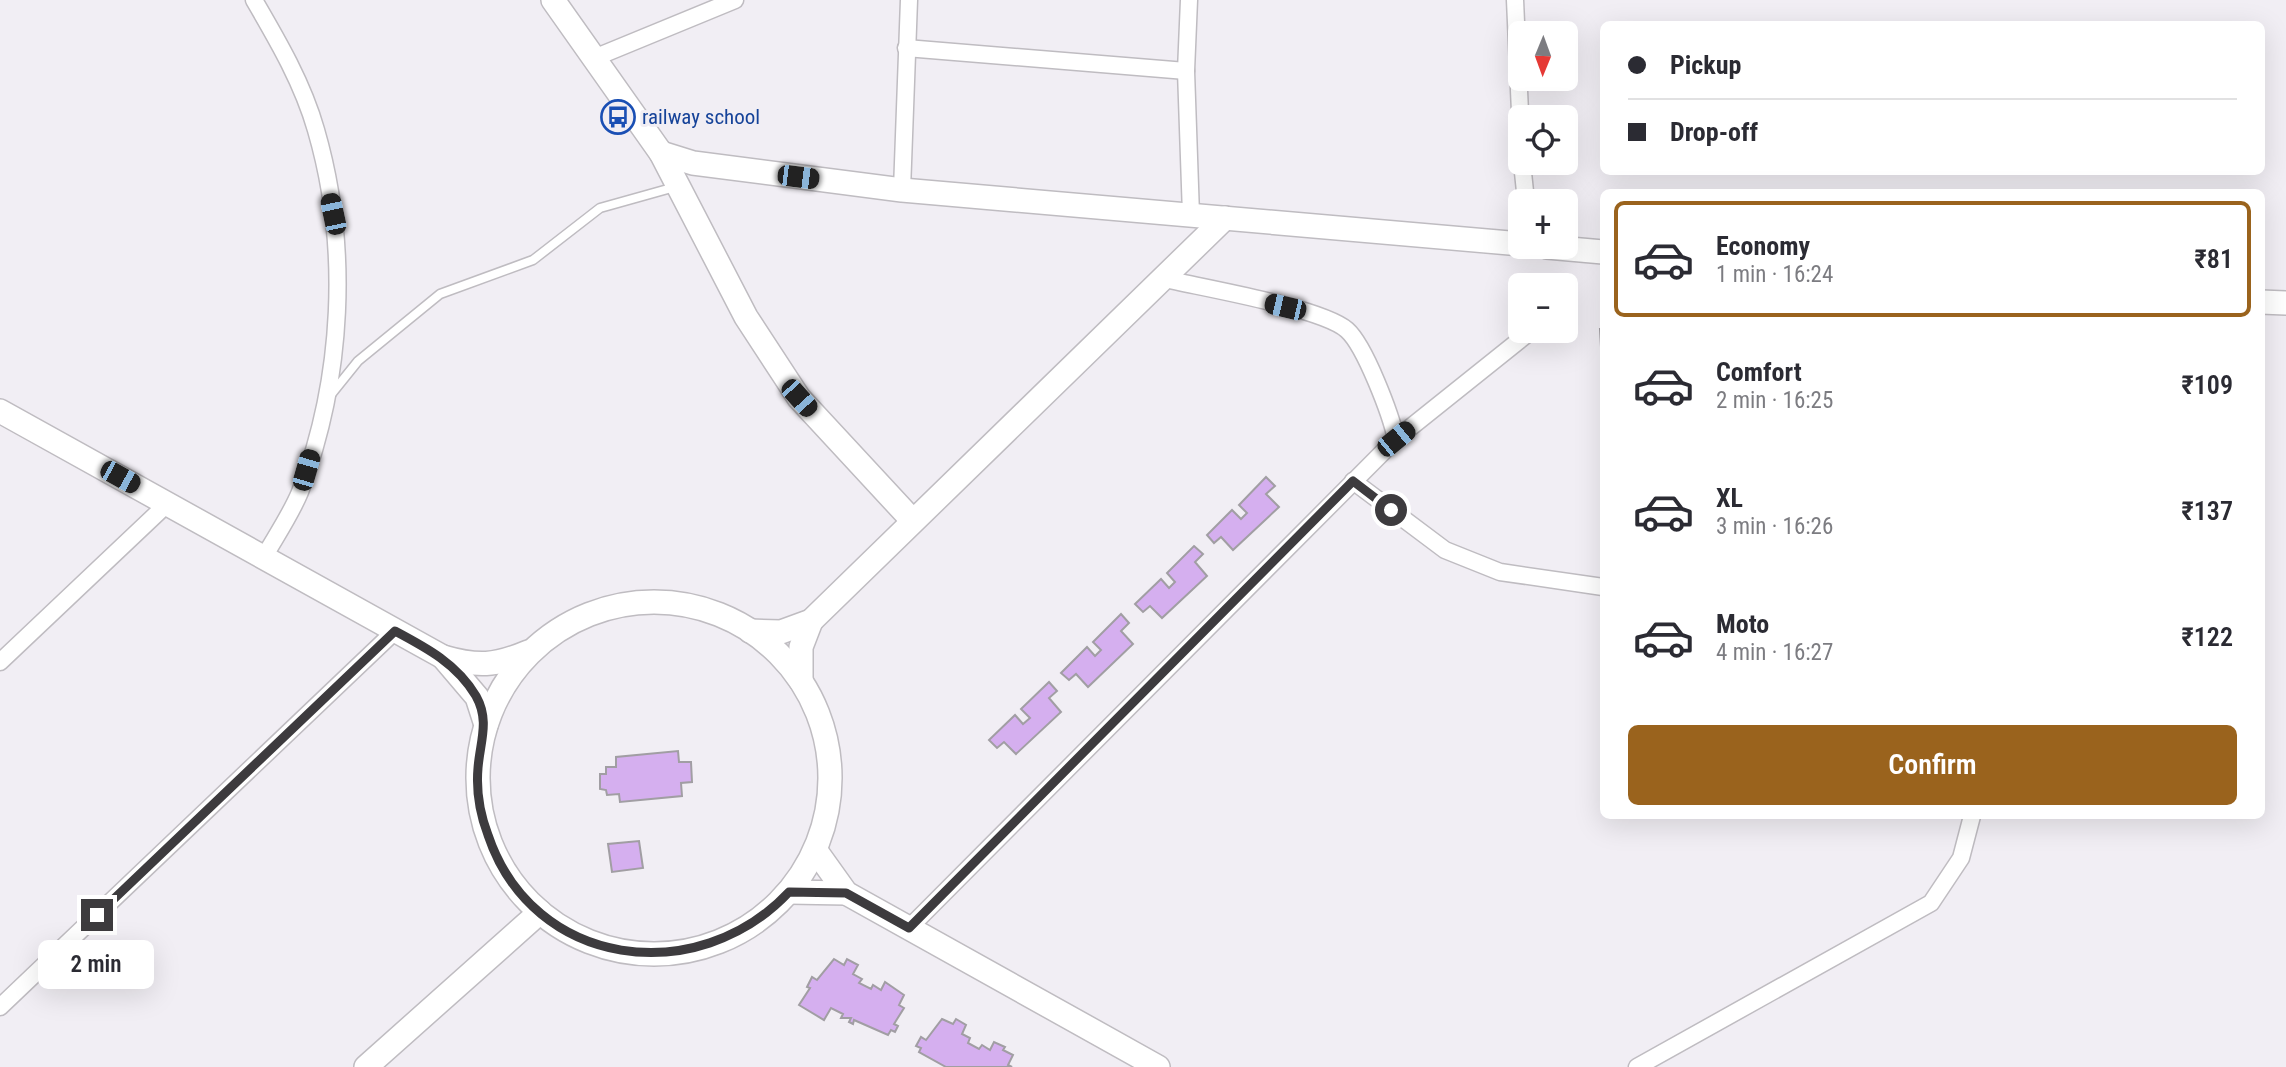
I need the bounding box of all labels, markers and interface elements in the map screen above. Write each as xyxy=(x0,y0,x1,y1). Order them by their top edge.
north arrow xyxy=(1508,21,1578,91)
map controls xyxy=(1508,21,1578,343)
text: Pickup xyxy=(1670,50,1741,80)
bus stop icon: railway school xyxy=(599,98,637,136)
place label: railway school xyxy=(642,105,760,129)
button: locate xyxy=(1508,105,1578,175)
text: Drop-off xyxy=(1670,117,1758,147)
car xyxy=(776,164,821,190)
button: + xyxy=(1508,189,1578,259)
car xyxy=(319,191,348,237)
icon: car xyxy=(1632,228,1695,291)
text: Economy xyxy=(1716,231,1810,261)
text: ₹81 xyxy=(2195,244,2233,274)
text: 1 min · 16:24 xyxy=(1716,261,1833,288)
button: − xyxy=(1508,273,1578,343)
car xyxy=(1263,292,1308,322)
icon: car xyxy=(1632,354,1695,417)
text: Comfort xyxy=(1716,357,1802,387)
text: ₹109 xyxy=(2182,370,2233,400)
car xyxy=(778,375,821,421)
text: 2 min · 16:25 xyxy=(1716,387,1833,414)
car xyxy=(1374,418,1419,460)
car xyxy=(291,447,322,493)
car xyxy=(97,458,144,496)
icon: car xyxy=(1632,480,1695,543)
text: XL xyxy=(1716,483,1743,513)
route start xyxy=(1375,494,1407,526)
text: ₹137 xyxy=(2182,496,2233,526)
text: 3 min · 16:26 xyxy=(1716,513,1833,540)
icon: car xyxy=(1632,606,1695,669)
text: Moto xyxy=(1716,609,1769,639)
text: ₹122 xyxy=(2182,622,2233,652)
text: 4 min · 16:27 xyxy=(1716,639,1833,666)
button: Confirm xyxy=(1628,725,2237,805)
route end xyxy=(81,899,113,931)
callout: 2 min xyxy=(39,940,155,988)
text: 2 min xyxy=(71,951,121,978)

